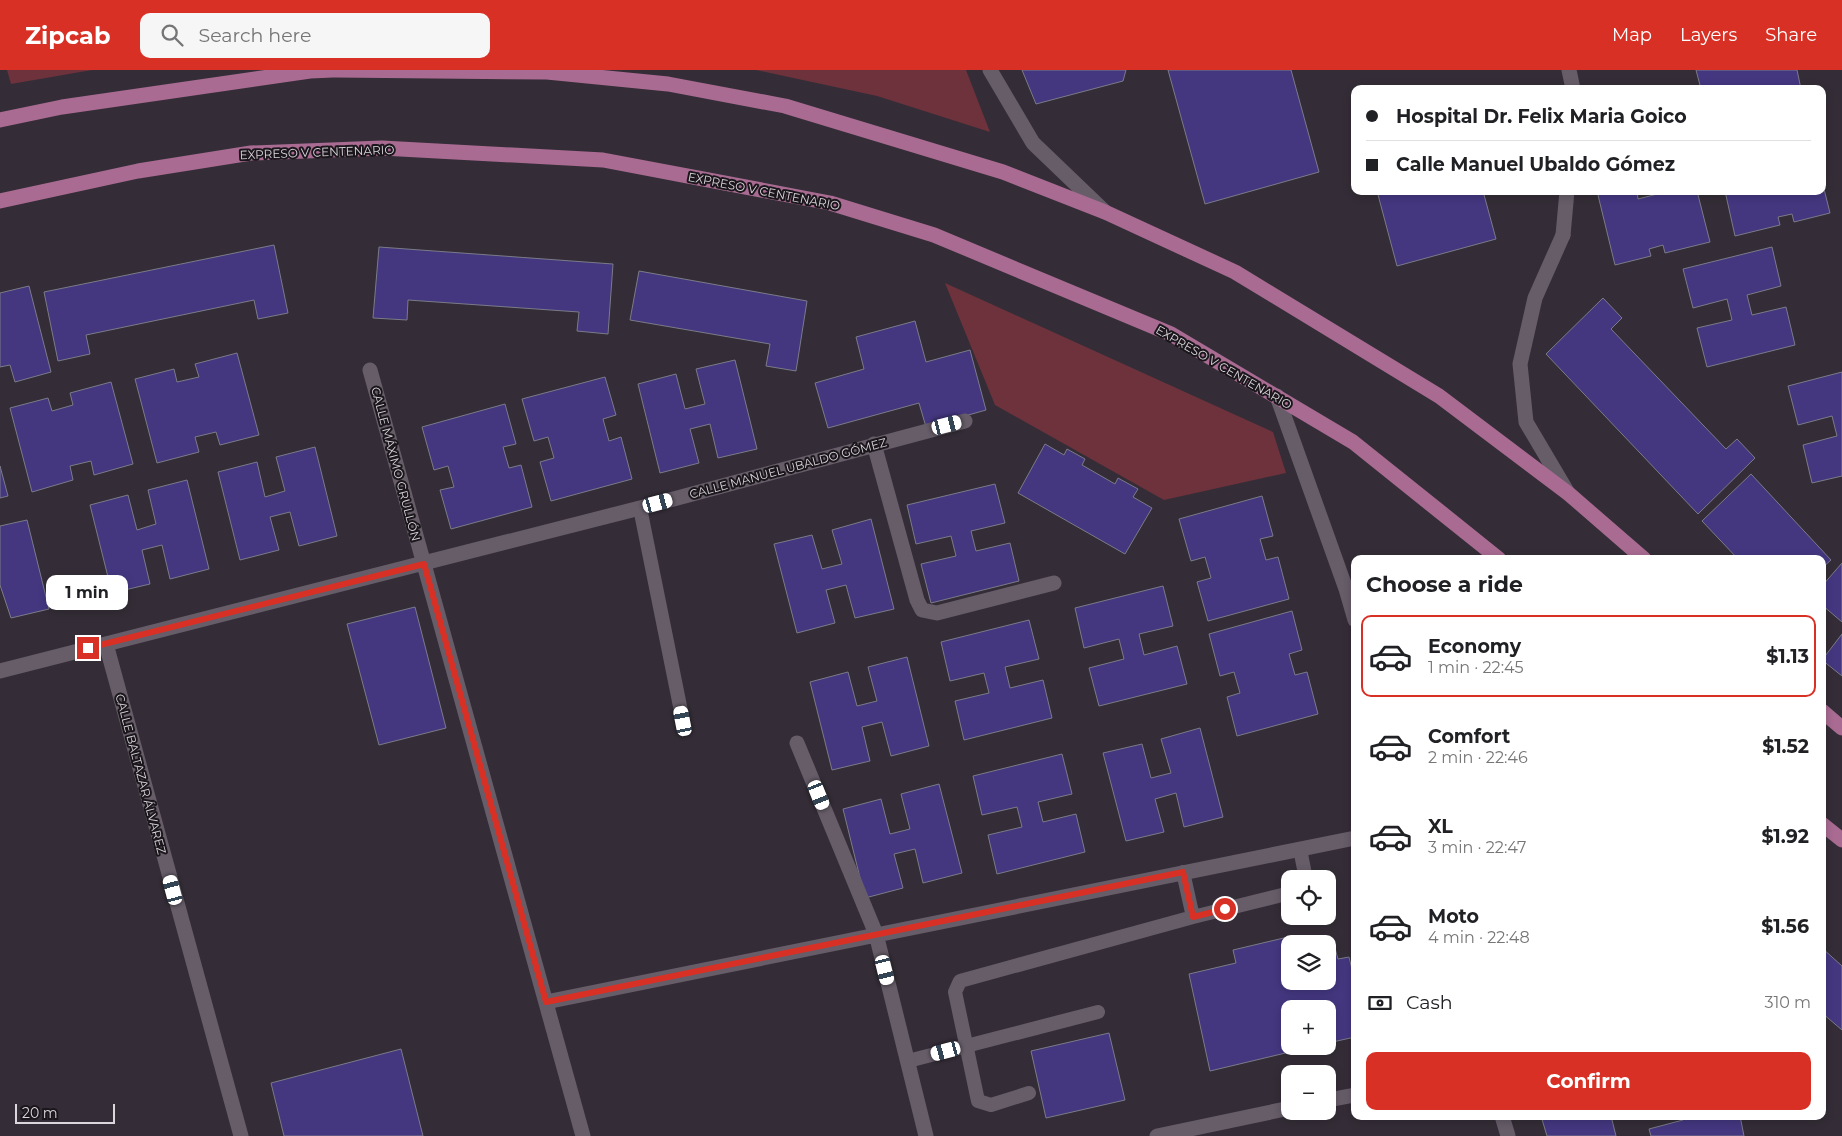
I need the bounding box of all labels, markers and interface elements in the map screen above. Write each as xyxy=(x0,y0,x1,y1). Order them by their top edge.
search box xyxy=(140,13,490,58)
text: Zipcab xyxy=(25,21,110,50)
icon: search xyxy=(158,21,186,49)
text: Search here xyxy=(198,24,311,47)
text: Map xyxy=(1612,24,1652,46)
text: Layers xyxy=(1680,24,1737,46)
text: Share xyxy=(1765,24,1817,46)
text: Hospital Dr. Felix Maria Goico xyxy=(1396,105,1687,128)
street label: EXPRESO V CENTENARIO xyxy=(239,142,395,162)
text: Calle Manuel Ubaldo Gómez xyxy=(1396,153,1675,176)
street label: EXPRESO V CENTENARIO xyxy=(687,169,841,213)
street label: EXPRESO V CENTENARIO xyxy=(1153,322,1295,412)
street label: CALLE MÁXIMO GRULLÓN xyxy=(368,385,424,543)
car xyxy=(930,414,963,436)
street label: CALLE MANUEL UBALDO GÓMEZ xyxy=(688,434,889,502)
car xyxy=(641,492,674,514)
text: Choose a ride xyxy=(1366,571,1523,598)
callout: 1 min xyxy=(47,576,129,610)
text: 1 min xyxy=(65,583,109,602)
icon: car xyxy=(1368,634,1413,679)
text: Economy xyxy=(1428,635,1521,658)
route end xyxy=(77,637,99,659)
text: $1.13 xyxy=(1766,645,1809,668)
text: 1 min · 22:45 xyxy=(1428,658,1524,677)
street label: CALLE BALTAZAR ÁLVAREZ xyxy=(112,692,170,856)
car xyxy=(672,705,693,737)
icon: car xyxy=(1368,724,1413,769)
text: Comfort xyxy=(1428,725,1510,748)
text: $1.52 xyxy=(1762,735,1809,758)
text: 2 min · 22:46 xyxy=(1428,748,1528,767)
car xyxy=(806,778,831,812)
icon: car xyxy=(1368,814,1413,859)
text: XL xyxy=(1428,815,1453,838)
text: $1.92 xyxy=(1761,825,1809,848)
text: 3 min · 22:47 xyxy=(1428,838,1527,857)
map controls xyxy=(1281,870,1336,1120)
button: locate xyxy=(1281,870,1336,925)
car xyxy=(161,874,184,906)
route start xyxy=(1214,898,1236,920)
icon: car xyxy=(1368,904,1413,949)
text: Moto xyxy=(1428,905,1479,928)
text: $1.56 xyxy=(1761,915,1809,938)
text: 4 min · 22:48 xyxy=(1428,928,1530,947)
button: layers xyxy=(1281,935,1336,990)
car xyxy=(874,954,895,986)
icon: cash xyxy=(1366,989,1394,1017)
text: Cash xyxy=(1406,991,1453,1014)
text: 310 m xyxy=(1764,993,1811,1012)
button: + xyxy=(1281,1000,1336,1055)
car xyxy=(929,1040,962,1062)
button: Confirm xyxy=(1366,1052,1811,1110)
button: − xyxy=(1281,1065,1336,1120)
scale bar xyxy=(15,1101,115,1124)
text: 20 m xyxy=(22,1104,58,1122)

